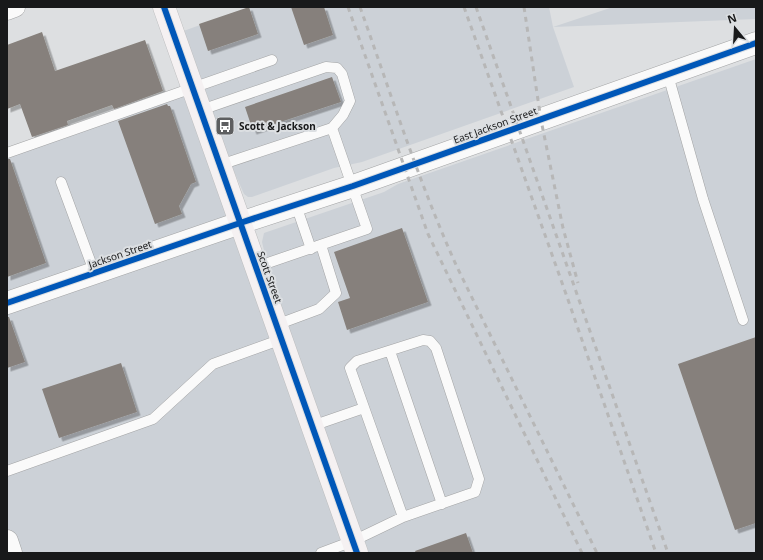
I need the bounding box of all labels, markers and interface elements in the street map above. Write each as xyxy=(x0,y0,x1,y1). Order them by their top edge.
north arrow xyxy=(715,8,755,48)
text: N xyxy=(725,9,738,27)
street label: East Jackson Street xyxy=(451,103,539,147)
bus stop icon: Scott & Jackson xyxy=(214,115,236,137)
place label: Scott & Jackson xyxy=(239,119,316,133)
street label: Jackson Street xyxy=(86,237,154,272)
street label: Scott Street xyxy=(254,249,286,305)

